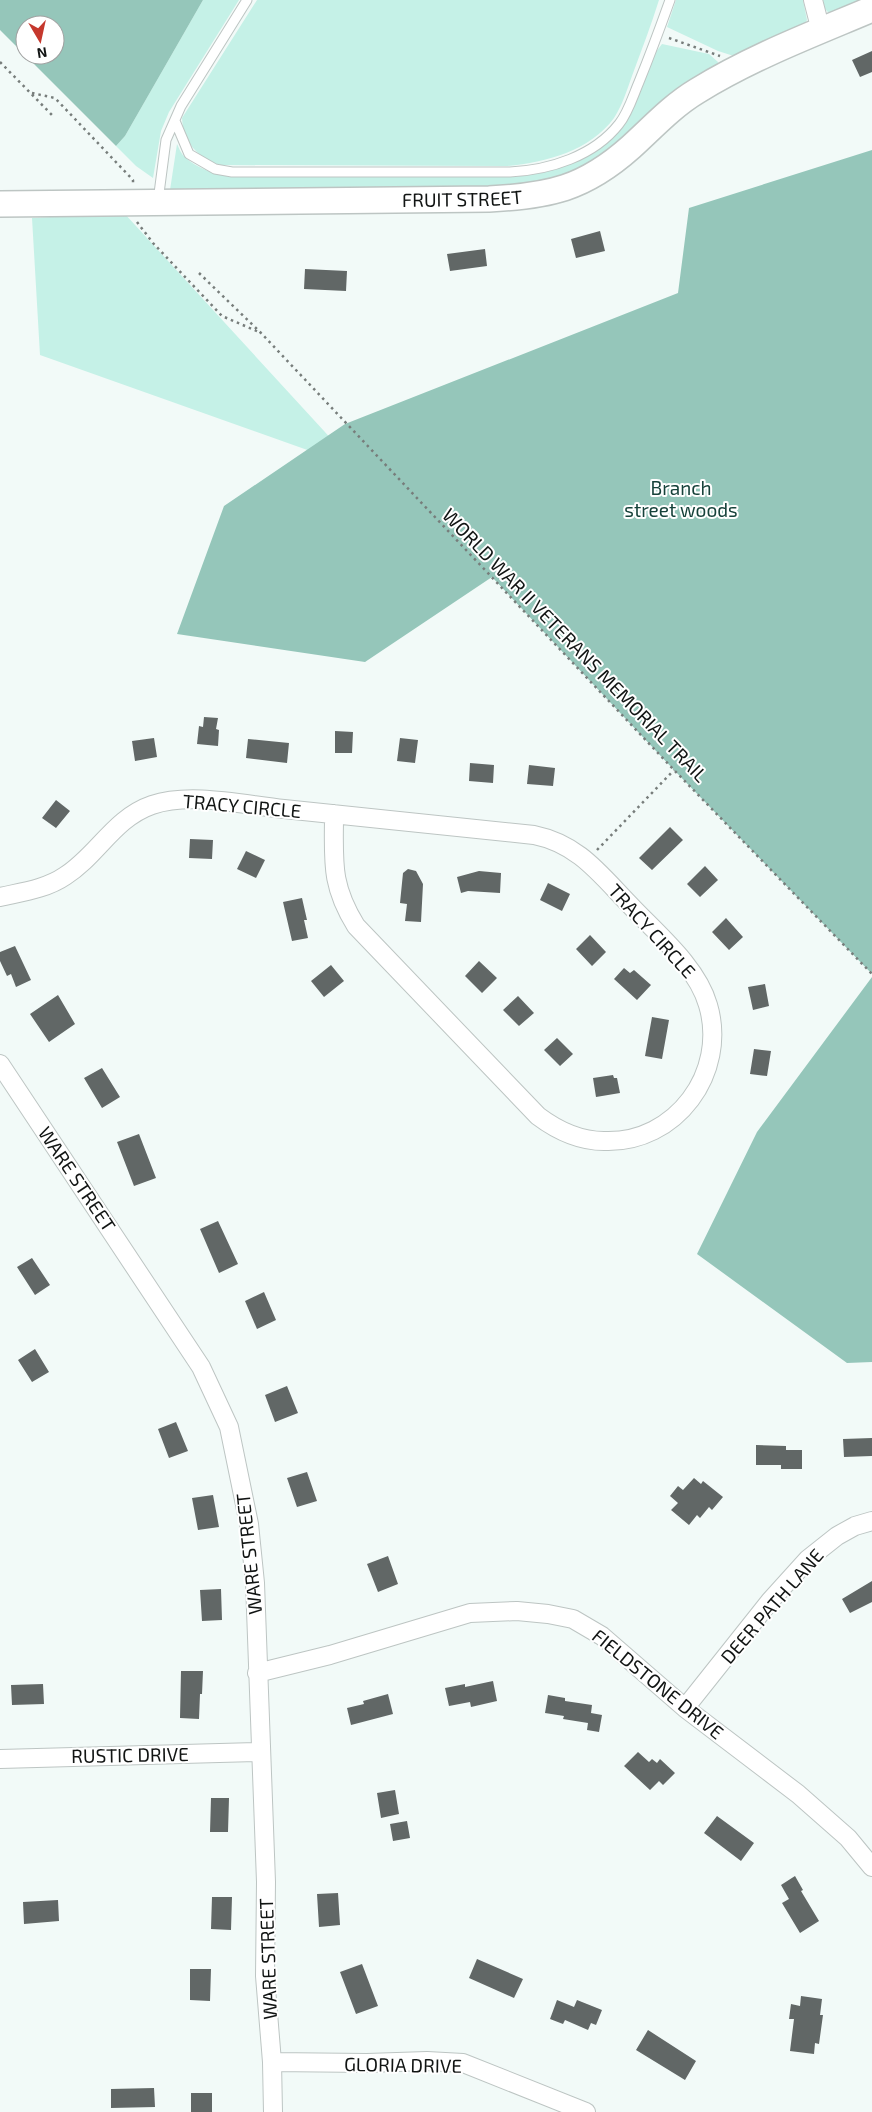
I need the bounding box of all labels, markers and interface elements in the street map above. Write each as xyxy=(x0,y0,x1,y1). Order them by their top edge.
north arrow xyxy=(15,15,65,65)
text: N xyxy=(36,44,48,63)
street label: FRUIT STREET xyxy=(402,185,523,211)
park label: Branch street woods xyxy=(624,476,738,521)
street label: WORLD WAR II VETERANS MEMORIAL TRAIL xyxy=(438,503,713,786)
street label: TRACY CIRCLE xyxy=(182,789,302,822)
street label: TRACY CIRCLE xyxy=(604,879,701,982)
street label: WARE STREET xyxy=(34,1122,121,1236)
street label: WARE STREET xyxy=(231,1492,266,1616)
street label: DEER PATH LANE xyxy=(715,1544,828,1668)
street label: FIELDSTONE DRIVE xyxy=(588,1624,729,1744)
street label: RUSTIC DRIVE xyxy=(71,1742,189,1767)
street label: WARE STREET xyxy=(254,1898,281,2020)
street label: GLORIA DRIVE xyxy=(344,2052,462,2077)

